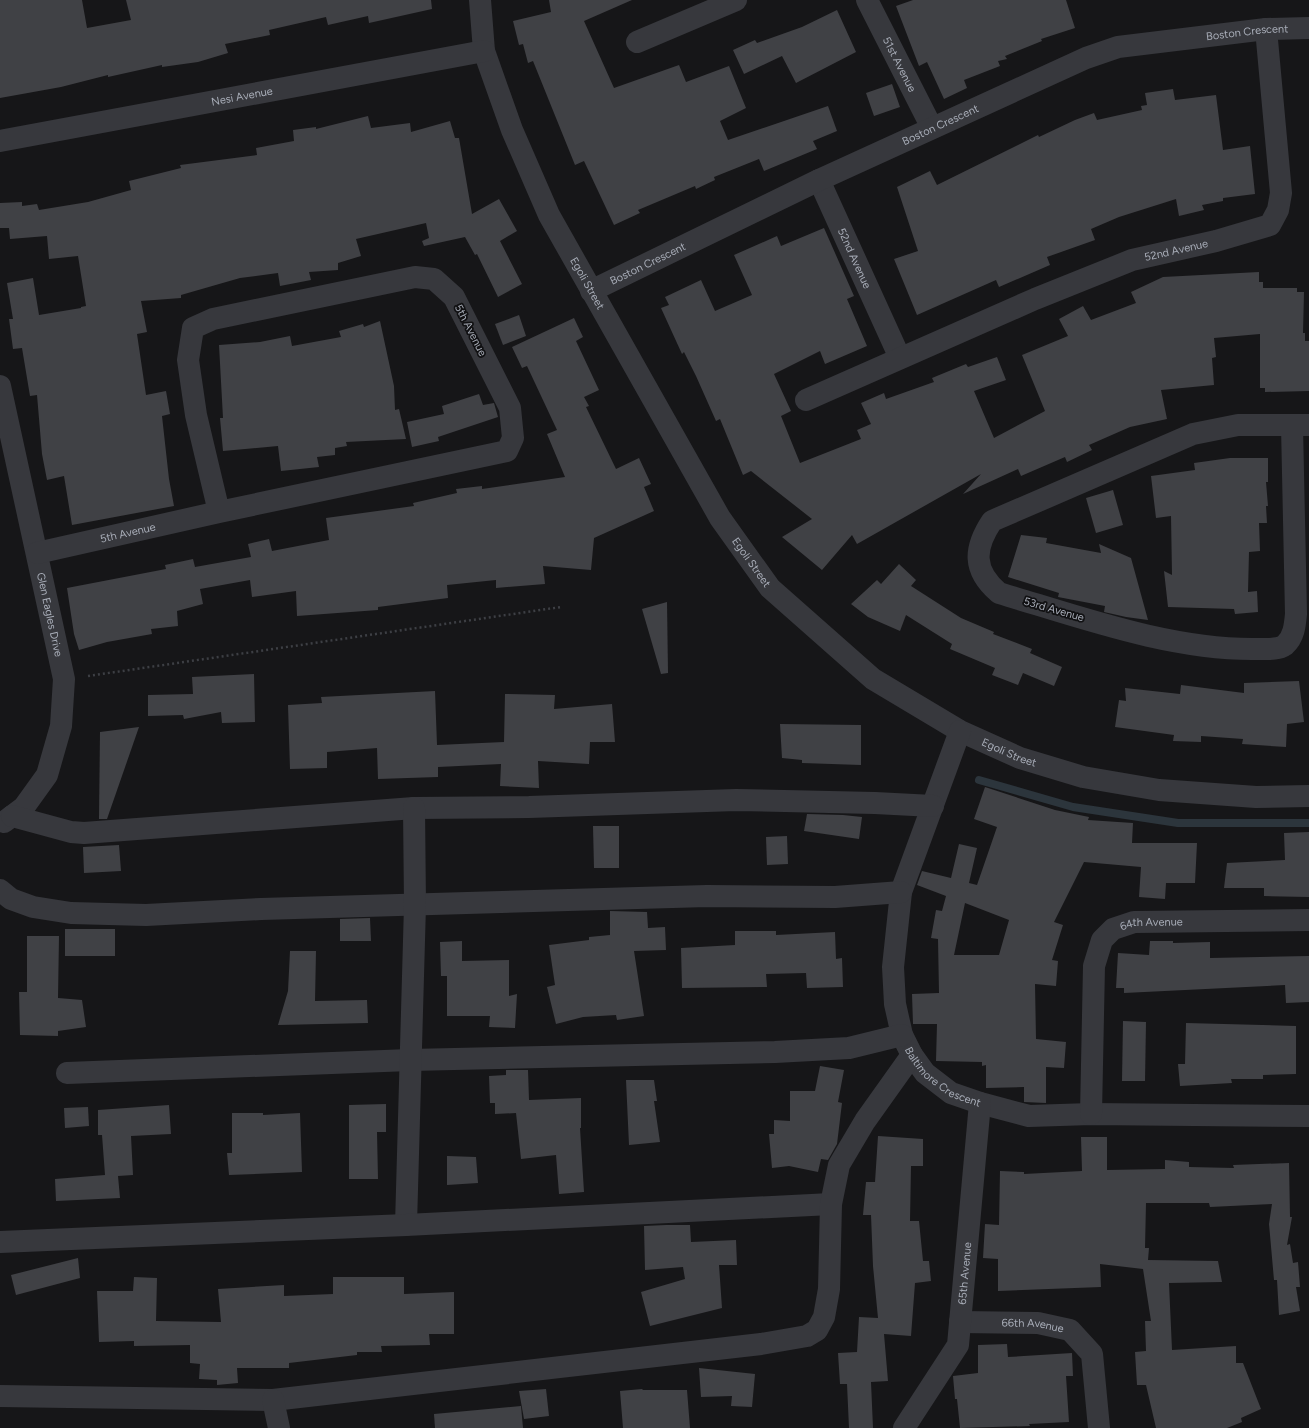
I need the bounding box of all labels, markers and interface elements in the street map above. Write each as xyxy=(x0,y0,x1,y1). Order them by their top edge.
street label: Boston Crescent xyxy=(1205,22,1288,43)
street label: 51st Avenue xyxy=(880,35,919,94)
street label: Nesi Avenue xyxy=(210,84,274,109)
street label: Boston Crescent xyxy=(900,102,981,148)
street label: 52nd Avenue xyxy=(835,226,874,291)
street label: 52nd Avenue xyxy=(1143,237,1209,264)
street label: Boston Crescent xyxy=(608,240,688,288)
street label: Egoli Street xyxy=(567,255,607,312)
street label: 5th Avenue xyxy=(452,302,489,358)
street label: 5th Avenue xyxy=(99,520,157,546)
street label: Egoli Street xyxy=(729,535,773,590)
street label: Glen Eagles Drive xyxy=(34,571,65,658)
street label: 53rd Avenue xyxy=(1022,595,1086,624)
street label: Egoli Street xyxy=(980,736,1038,770)
street label: 64th Avenue xyxy=(1118,915,1183,933)
street label: Baltimore Crescent xyxy=(902,1045,983,1110)
street label: 65th Avenue xyxy=(956,1241,974,1305)
street label: 66th Avenue xyxy=(1002,1317,1065,1335)

